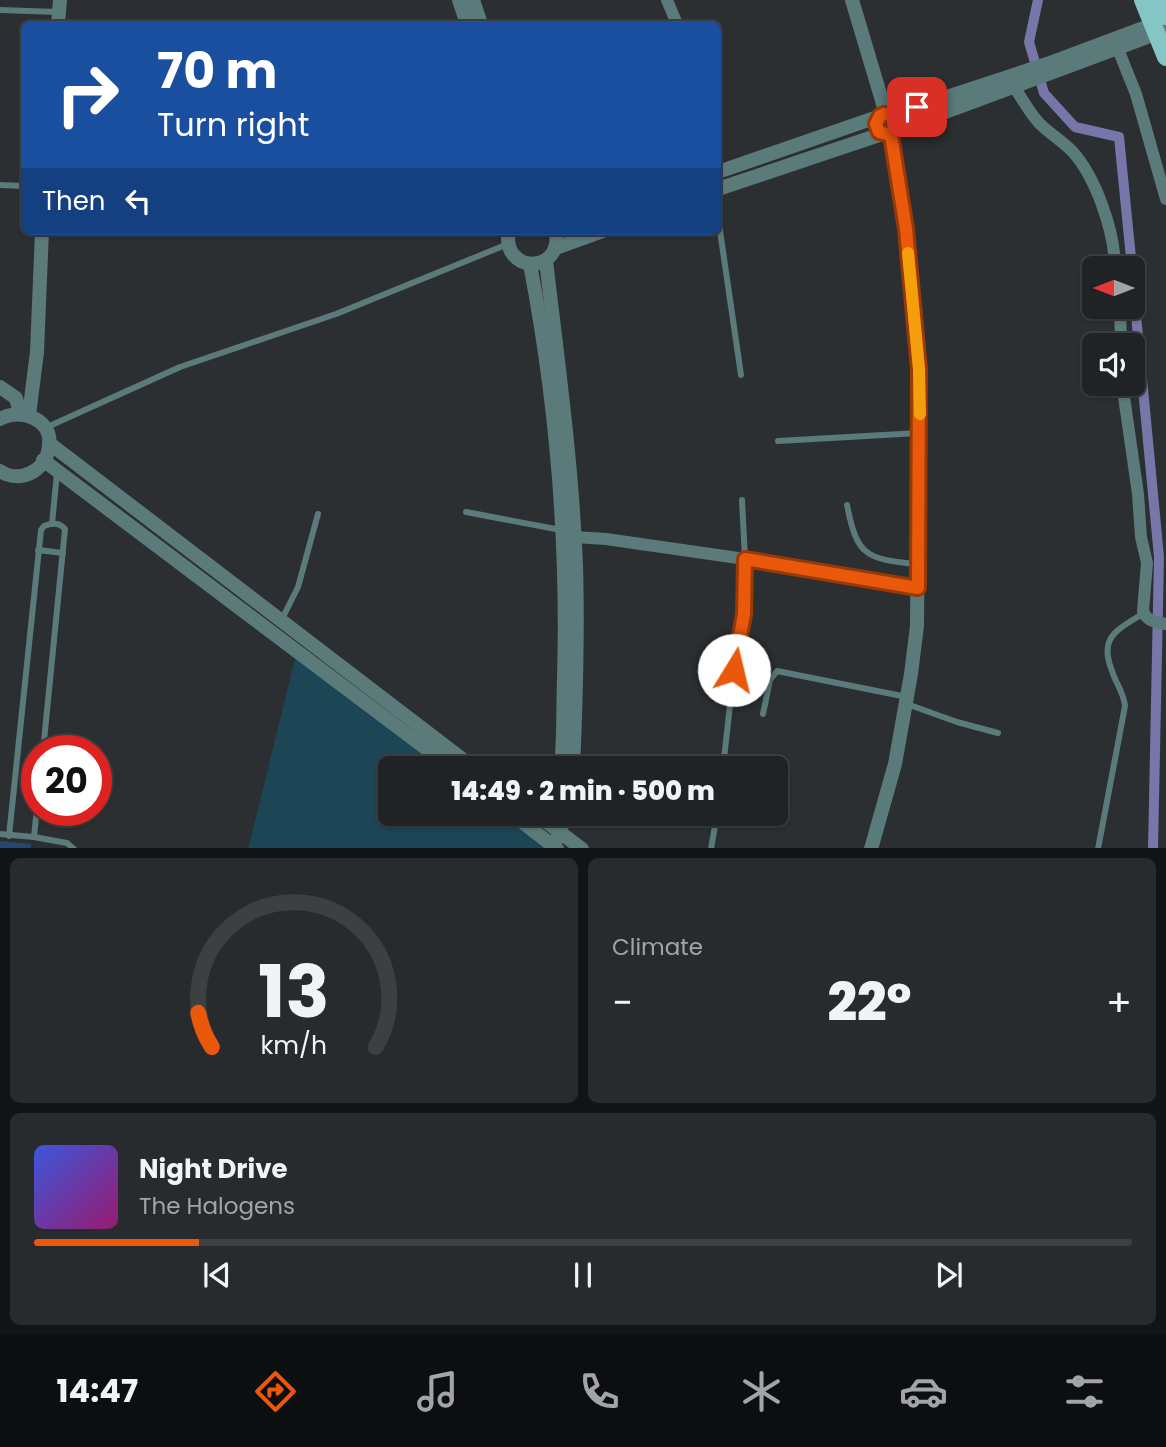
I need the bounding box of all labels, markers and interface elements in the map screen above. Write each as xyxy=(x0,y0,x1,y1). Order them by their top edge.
text: 70 m xyxy=(157,37,277,105)
icon: right xyxy=(42,49,133,140)
pin xyxy=(887,77,947,137)
icon: arrive xyxy=(898,88,936,126)
text: Turn right xyxy=(157,102,309,147)
icon: left xyxy=(119,182,157,220)
text: Then xyxy=(42,183,105,219)
north arrow xyxy=(1082,256,1144,318)
map controls xyxy=(1082,256,1145,396)
button: sound xyxy=(1082,333,1145,396)
position arrow xyxy=(697,633,771,707)
speed limit sign: 20 xyxy=(21,735,112,826)
text: 14:49 · 2 min · 500 m xyxy=(451,773,715,809)
text: Climate xyxy=(612,931,703,963)
text: 13 xyxy=(258,941,330,1042)
text: 22° xyxy=(827,966,912,1039)
text: − xyxy=(612,976,633,1029)
text: + xyxy=(1106,976,1132,1029)
text: km/h xyxy=(261,1027,327,1062)
text: Night Drive xyxy=(139,1151,287,1187)
text: The Halogens xyxy=(139,1190,295,1222)
icon: previous xyxy=(198,1256,236,1294)
icon: pause xyxy=(564,1256,602,1294)
icon: next xyxy=(930,1256,968,1294)
icon: directions xyxy=(251,1367,300,1416)
icon: music xyxy=(413,1367,462,1416)
icon: phone xyxy=(575,1367,624,1416)
icon: climate xyxy=(737,1367,786,1416)
icon: car xyxy=(899,1367,948,1416)
icon: filters xyxy=(1060,1367,1109,1416)
text: 14:47 xyxy=(56,1368,138,1413)

